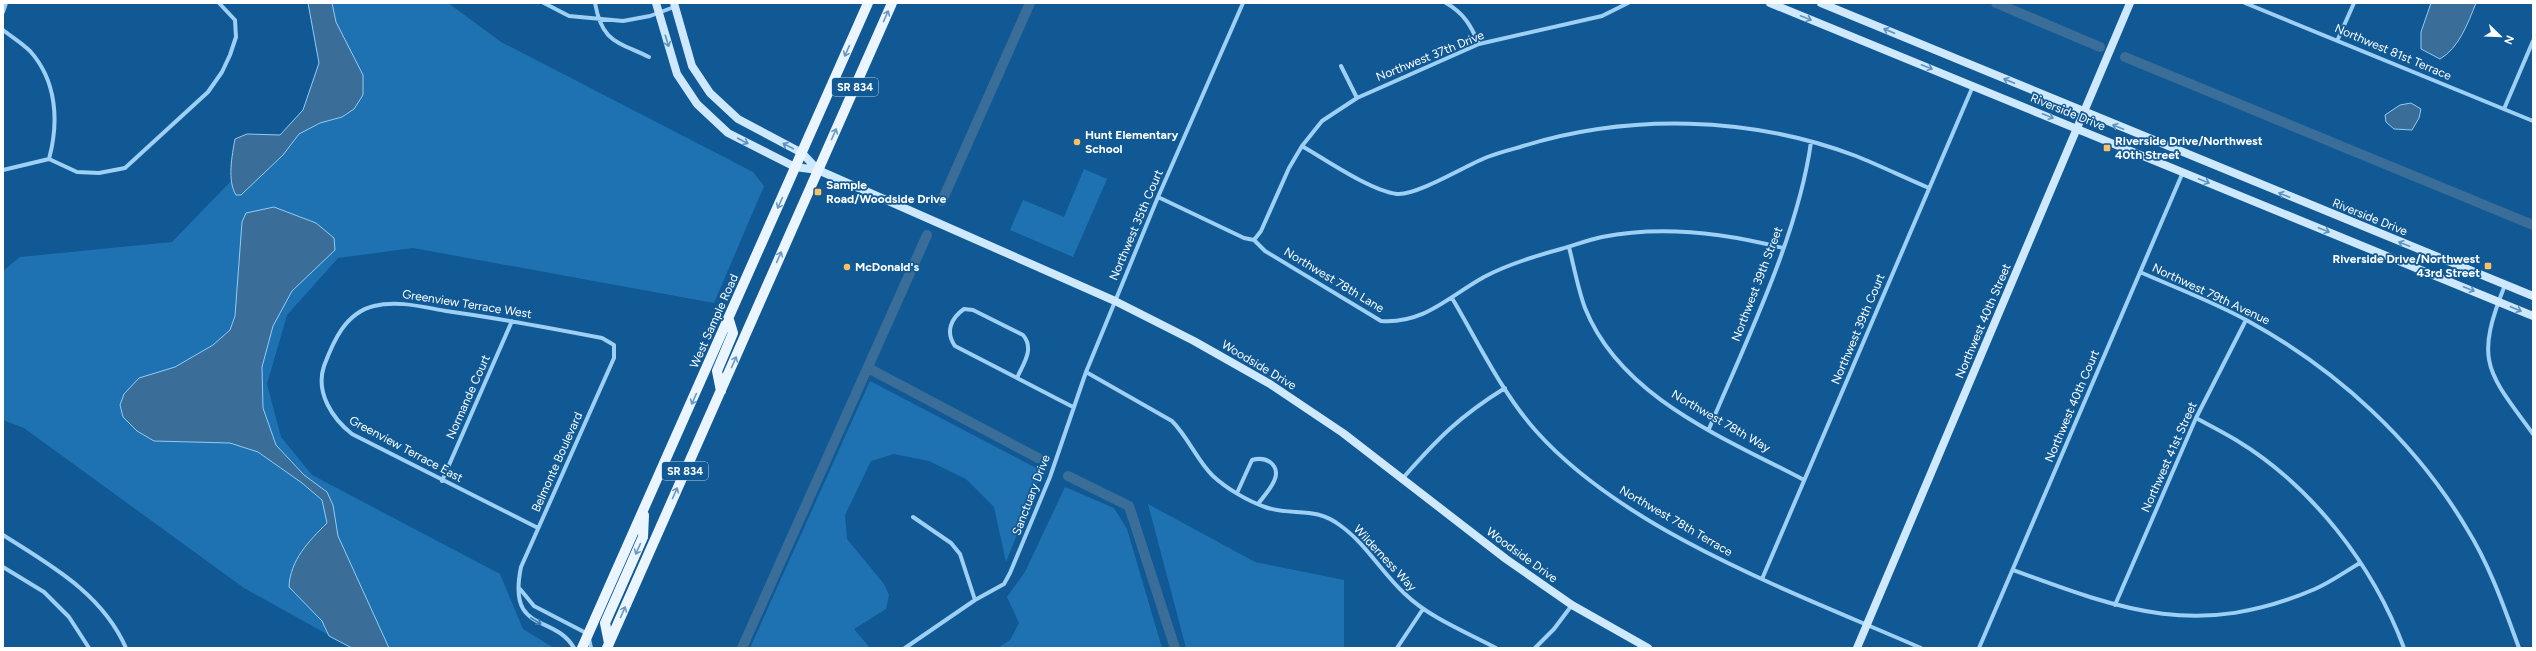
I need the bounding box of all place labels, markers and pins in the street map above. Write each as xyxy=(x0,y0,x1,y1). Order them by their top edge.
place label: Hunt Elementary School xyxy=(1085,128,1179,156)
place label: Riverside Drive/Northwest 40th Street xyxy=(2115,134,2263,162)
marker: Hunt Elementary School xyxy=(1072,137,1082,147)
marker: Riverside Drive/Northwest 40th Street xyxy=(2102,143,2112,153)
place label: Sample Road/Woodside Drive xyxy=(826,178,947,206)
marker: Sample Road/Woodside Drive xyxy=(813,187,823,197)
place label: Riverside Drive/Northwest 43rd Street xyxy=(2332,252,2480,280)
place label: McDonald's xyxy=(855,260,919,274)
marker: Riverside Drive/Northwest 43rd Street xyxy=(2483,261,2493,271)
marker: McDonald's xyxy=(842,262,852,272)

